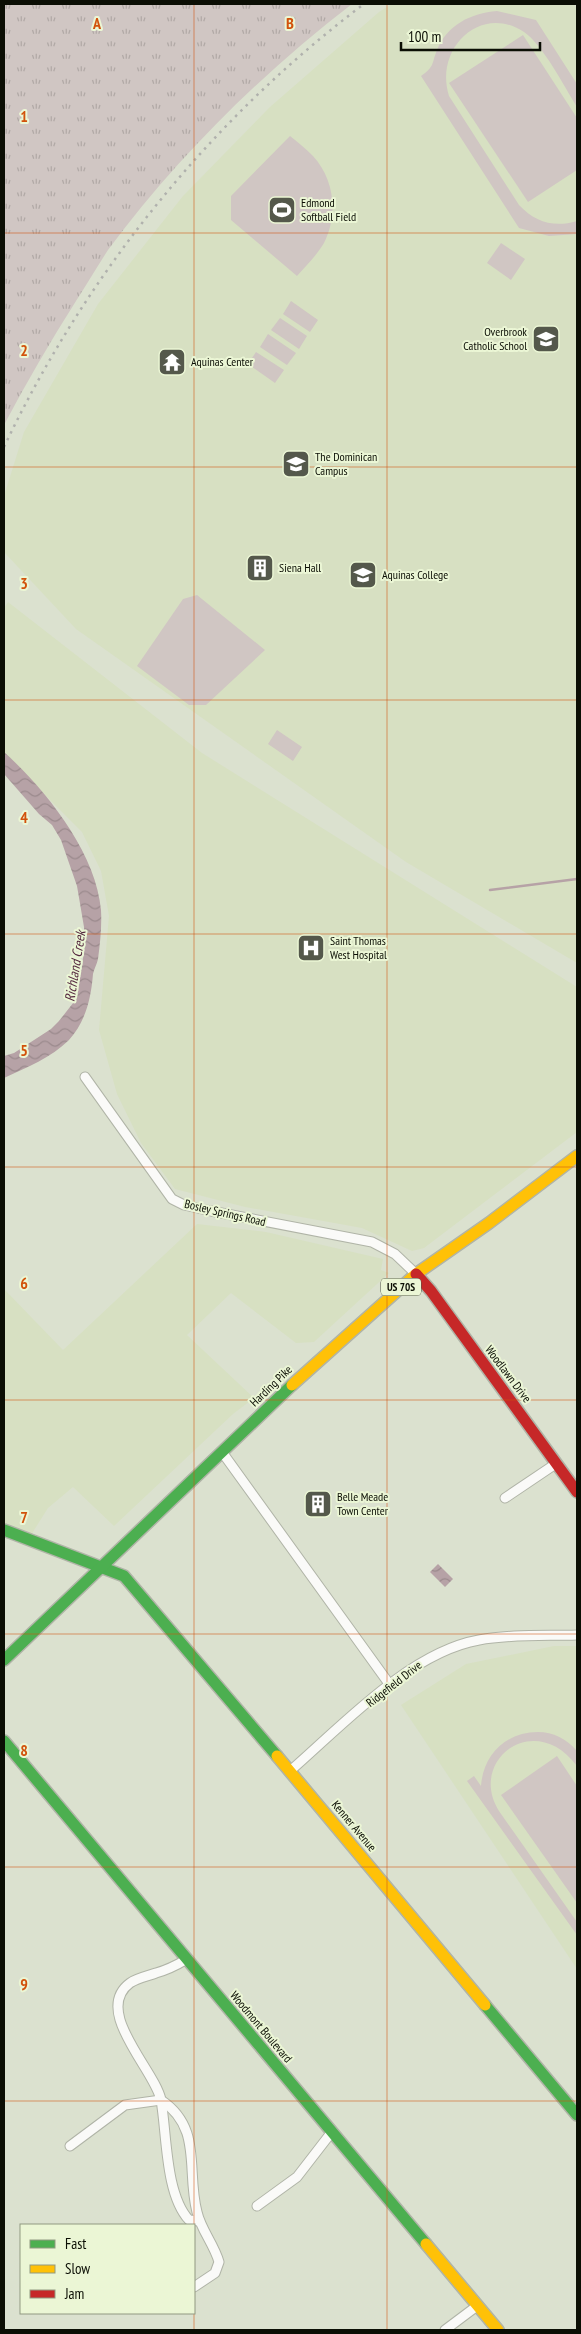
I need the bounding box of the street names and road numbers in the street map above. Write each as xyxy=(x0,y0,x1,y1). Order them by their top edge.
street label: Bosley Springs Road xyxy=(183,1196,267,1229)
road number: US 70S xyxy=(381,1278,421,1295)
street label: Woodlawn Drive xyxy=(482,1342,535,1405)
street label: Harding Pike xyxy=(246,1362,295,1409)
street label: Ridgefield Drive xyxy=(363,1657,424,1710)
street label: Kenner Avenue xyxy=(329,1797,380,1854)
street label: Woodmont Boulevard xyxy=(227,1988,296,2066)

